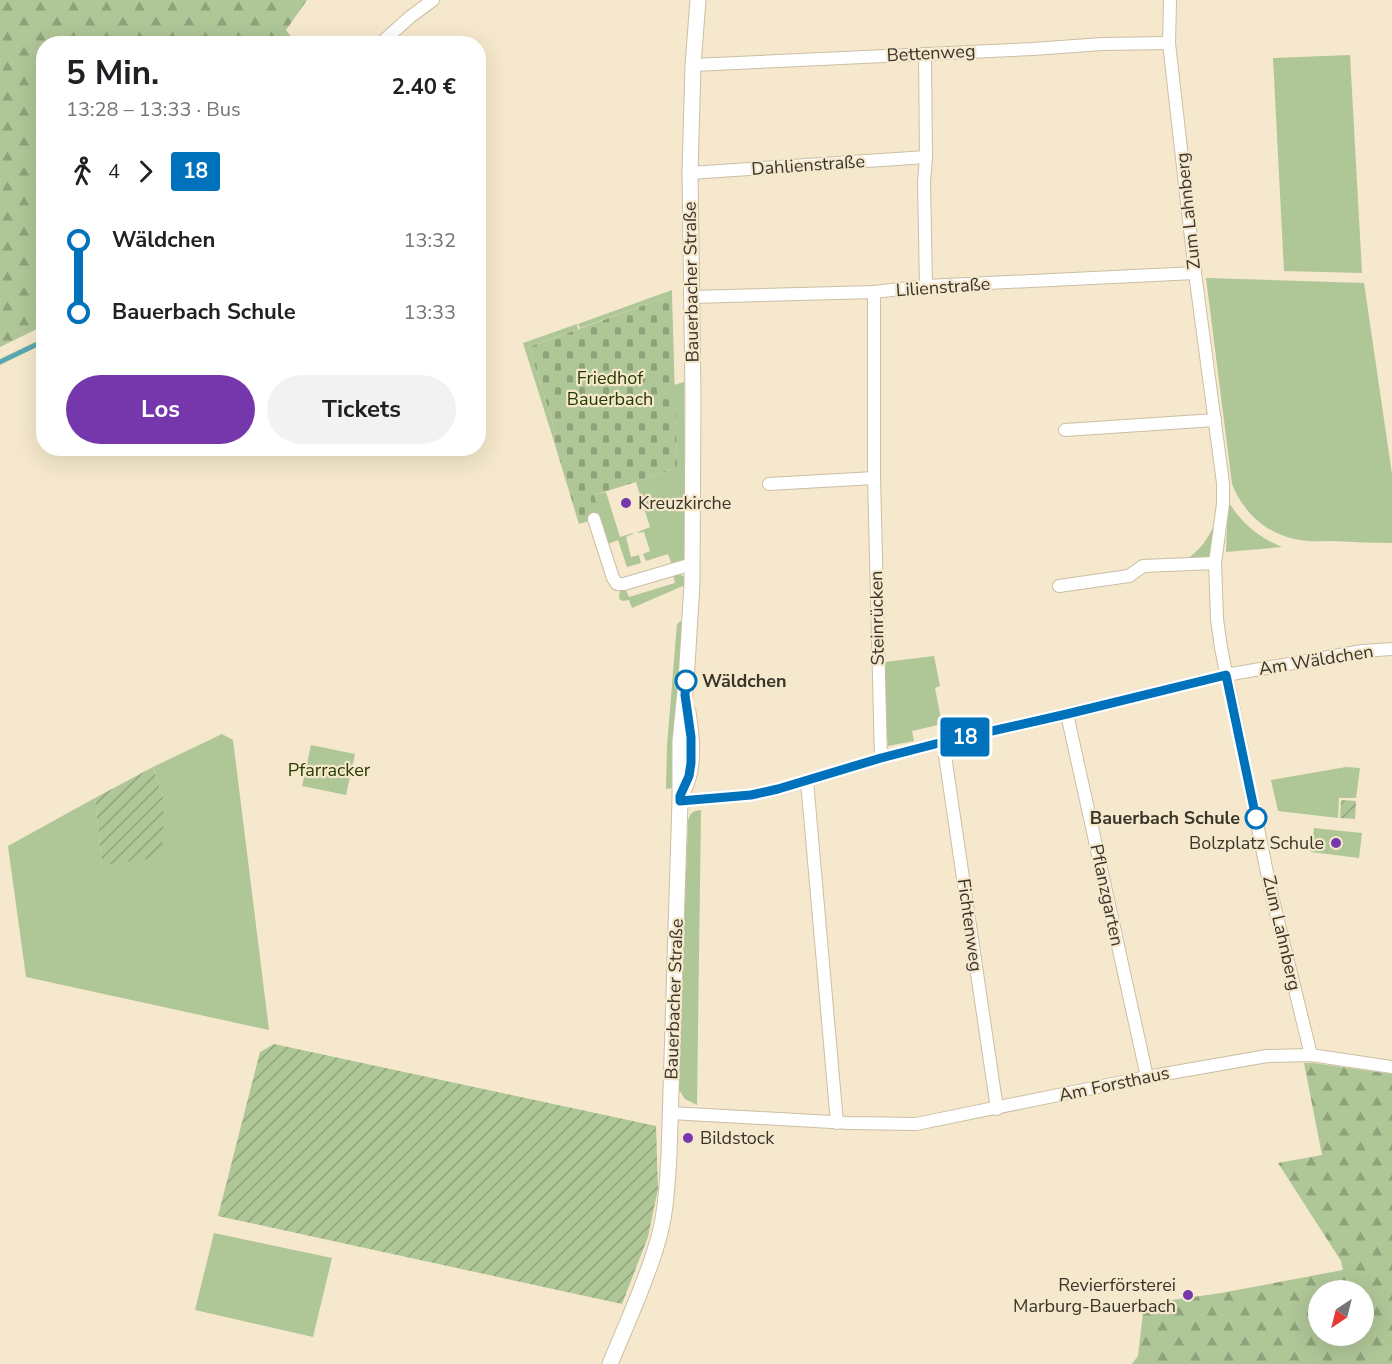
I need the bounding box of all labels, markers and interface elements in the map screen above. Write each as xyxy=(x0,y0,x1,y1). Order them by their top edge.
street label: Bettenweg xyxy=(886,39,976,67)
text: 5 Min. xyxy=(66,51,159,96)
text: 2.40 € xyxy=(392,72,456,102)
text: 13:28 – 13:33 · Bus xyxy=(66,96,241,123)
street label: Dahlienstraße xyxy=(750,149,866,181)
street label: Zum Lahnberg xyxy=(1170,151,1206,271)
icon: walk xyxy=(66,155,99,188)
icon: forward xyxy=(129,155,162,188)
text: 18 xyxy=(183,157,208,185)
text: 4 xyxy=(108,158,120,185)
street label: Bauerbacher Straße xyxy=(678,201,704,363)
text: Wäldchen xyxy=(112,225,215,255)
text: 13:32 xyxy=(403,227,456,254)
street label: Lilienstraße xyxy=(895,272,991,302)
text: Bauerbach Schule xyxy=(112,297,296,327)
text: 13:33 xyxy=(403,299,456,326)
park label: Friedhof Bauerbach xyxy=(567,366,653,411)
button: Los xyxy=(66,375,255,444)
button: Tickets xyxy=(267,375,456,444)
place label: Kreuzkirche xyxy=(638,491,731,515)
marker: Kreuzkirche xyxy=(619,496,633,510)
street label: Steinrücken xyxy=(864,570,890,666)
street label: Am Wäldchen xyxy=(1257,639,1375,681)
place label: Wäldchen xyxy=(702,669,787,693)
marker: Wäldchen xyxy=(675,670,697,692)
line badge: 18 xyxy=(938,718,992,756)
text: 18 xyxy=(952,723,978,751)
park label: Pfarracker xyxy=(288,758,371,782)
place label: Bauerbach Schule xyxy=(1090,806,1240,830)
marker: Bauerbach Schule xyxy=(1245,807,1267,829)
place label: Bolzplatz Schule xyxy=(1189,831,1324,855)
marker: Bolzplatz Schule xyxy=(1329,836,1343,850)
street label: Pflanzgarten xyxy=(1084,842,1130,948)
street label: Zum Lahnberg xyxy=(1257,873,1307,993)
street label: Fichtenweg xyxy=(952,877,988,973)
street label: Bauerbacher Straße xyxy=(659,918,689,1080)
street label: Am Forsthaus xyxy=(1057,1061,1171,1107)
place label: Bildstock xyxy=(700,1126,775,1150)
marker: Bildstock xyxy=(681,1131,695,1145)
place label: Revierförsterei Marburg-Bauerbach xyxy=(1013,1273,1176,1318)
north arrow xyxy=(1308,1280,1374,1346)
map controls xyxy=(1308,1280,1374,1346)
marker: Revierförsterei Marburg-Bauerbach xyxy=(1181,1288,1195,1302)

